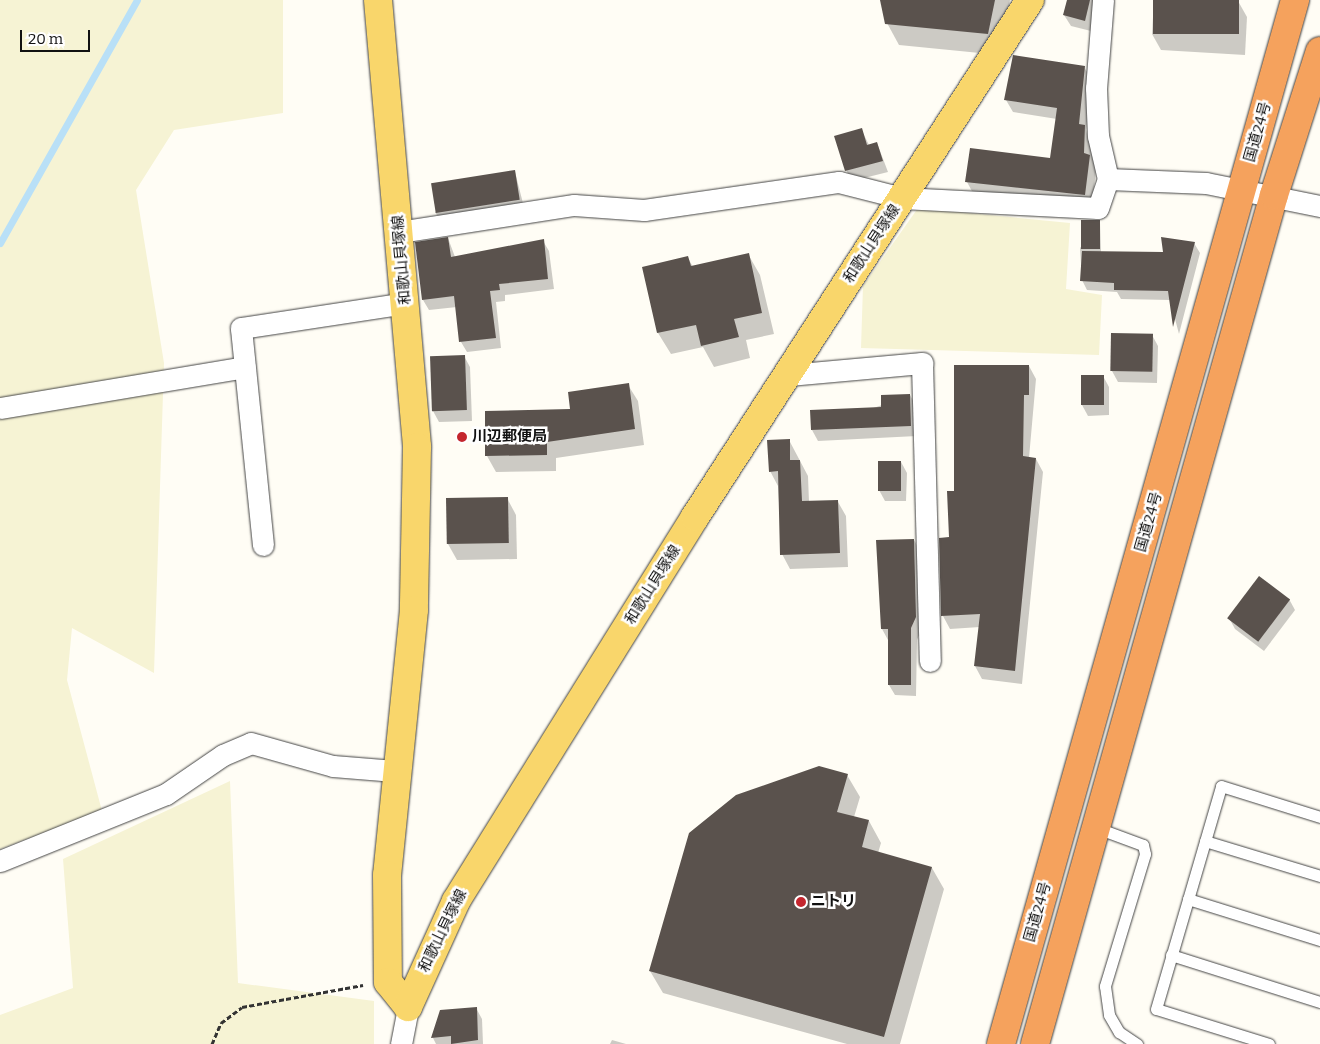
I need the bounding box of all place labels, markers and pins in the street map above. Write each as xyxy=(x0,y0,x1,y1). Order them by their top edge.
place label: 川辺郵便局 xyxy=(472,428,547,446)
marker: 川辺郵便局 xyxy=(456,431,468,443)
place label: ニトリ xyxy=(811,893,856,911)
marker: ニトリ xyxy=(795,896,807,908)

